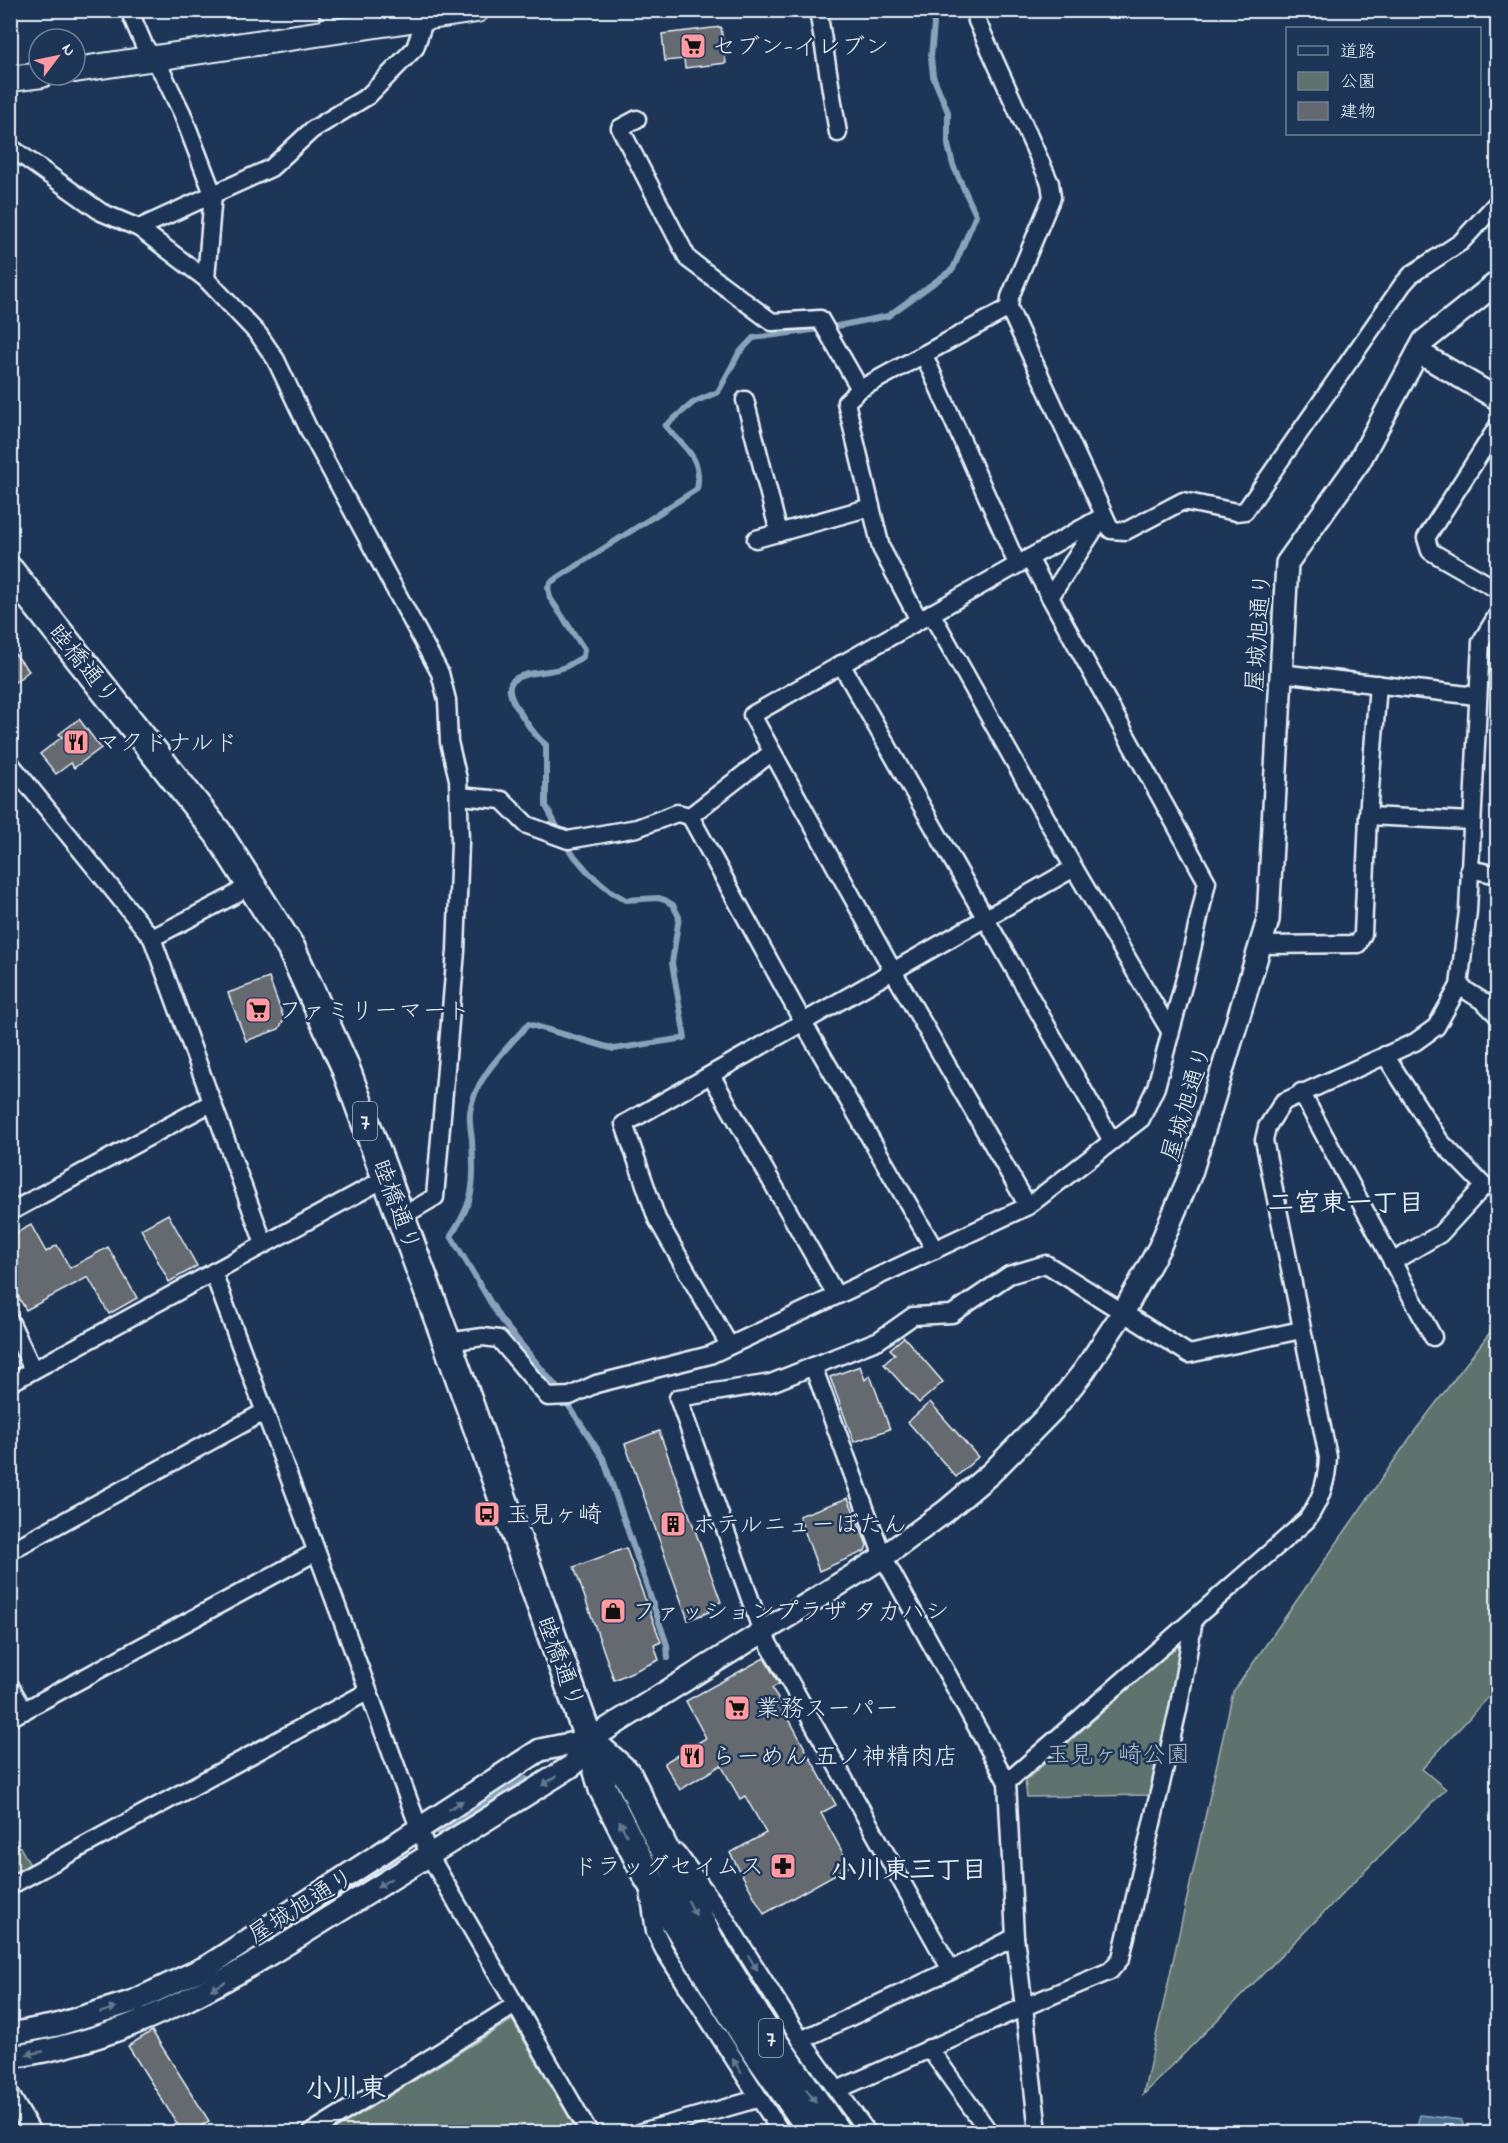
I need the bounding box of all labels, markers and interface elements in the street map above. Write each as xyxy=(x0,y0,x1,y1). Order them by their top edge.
north arrow xyxy=(27,27,87,87)
legend xyxy=(1286,27,1481,135)
supermarket icon: セブン-イレブン xyxy=(678,31,708,61)
place label: セブン-イレブン xyxy=(712,31,889,66)
text: N xyxy=(55,39,81,61)
text: 道路 xyxy=(1340,40,1376,66)
text: 公園 xyxy=(1340,70,1376,96)
text: 建物 xyxy=(1340,100,1376,126)
street label: 屋城旭通り xyxy=(1239,571,1282,693)
street label: 睦橋通り xyxy=(38,617,126,714)
restaurant icon: マクドナルド xyxy=(61,727,91,757)
place label: マクドナルド xyxy=(96,727,238,762)
supermarket icon: ファミリーマート xyxy=(243,995,273,1025)
place label: ファミリーマート xyxy=(278,995,470,1030)
street label: 屋城旭通り xyxy=(1154,1041,1223,1166)
road number: 7 xyxy=(353,1102,377,1140)
street label: 睦橋通り xyxy=(362,1155,428,1257)
district label: 二宮東一丁目 xyxy=(1268,1186,1424,1224)
bus stop icon: 玉見ヶ崎 xyxy=(472,1499,502,1529)
place label: 玉見ヶ崎 xyxy=(506,1499,602,1534)
building icon: ホテルニューぼたん xyxy=(658,1509,688,1539)
place label: ホテルニューぼたん xyxy=(692,1509,907,1544)
shop icon: ファッションプラザ タカハシ xyxy=(598,1596,628,1626)
place label: ファッションプラザ タカハシ xyxy=(632,1596,949,1631)
street label: 睦橋通り xyxy=(526,1612,592,1714)
supermarket icon: 業務スーパー xyxy=(722,1693,752,1723)
place label: 業務スーパー xyxy=(756,1693,899,1728)
park label: 玉見ヶ崎公園 xyxy=(1046,1739,1190,1774)
restaurant icon: らーめん 五ノ神精肉店 xyxy=(677,1741,707,1771)
place label: らーめん 五ノ神精肉店 xyxy=(712,1741,958,1776)
one-way arrow xyxy=(541,1775,557,1786)
one-way arrow xyxy=(448,1799,464,1810)
one-way arrow xyxy=(618,1820,627,1837)
place label: ドラッグセイムス xyxy=(573,1851,764,1886)
pharmacy icon: ドラッグセイムス xyxy=(768,1851,798,1881)
district label: 小川東三丁目 xyxy=(831,1853,987,1891)
street label: 屋城旭通り xyxy=(242,1860,362,1954)
one-way arrow xyxy=(375,1878,392,1889)
one-way arrow xyxy=(687,1900,697,1917)
one-way arrow xyxy=(747,1955,758,1971)
one-way arrow xyxy=(209,1981,226,1991)
one-way arrow xyxy=(99,2004,117,2014)
road number: 7 xyxy=(759,2019,783,2057)
one-way arrow xyxy=(26,2049,45,2058)
one-way arrow xyxy=(731,2058,742,2074)
district label: 小川東 xyxy=(306,2071,387,2110)
one-way arrow xyxy=(805,2087,817,2103)

